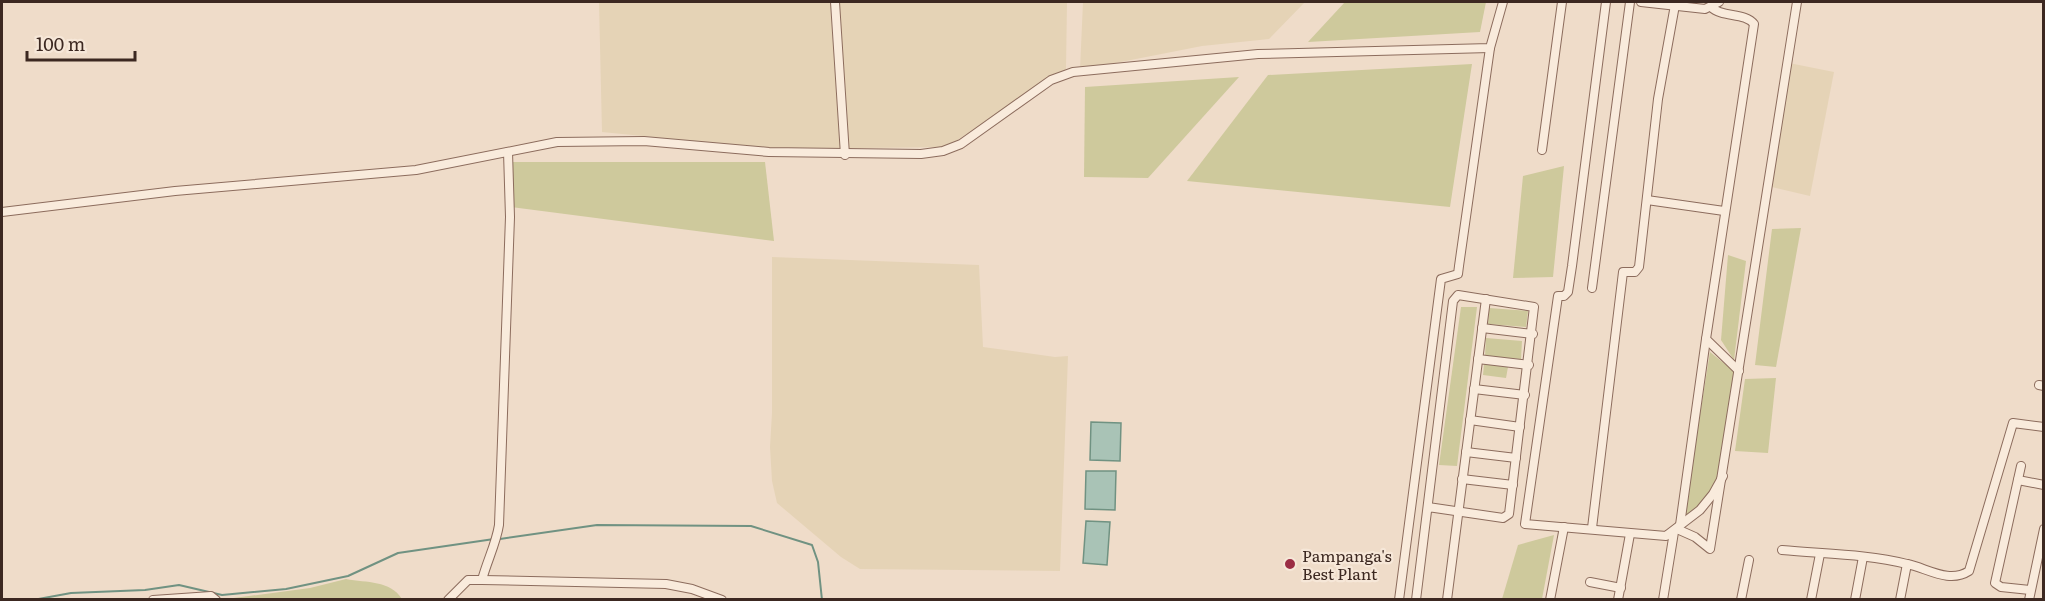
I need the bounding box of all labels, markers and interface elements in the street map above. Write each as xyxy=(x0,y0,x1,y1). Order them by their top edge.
scale bar xyxy=(27,24,135,62)
text: 100 m xyxy=(36,30,85,57)
place label: Pampanga's Best Plant xyxy=(1302,543,1392,585)
marker: Pampanga's Best Plant xyxy=(1283,557,1297,571)

